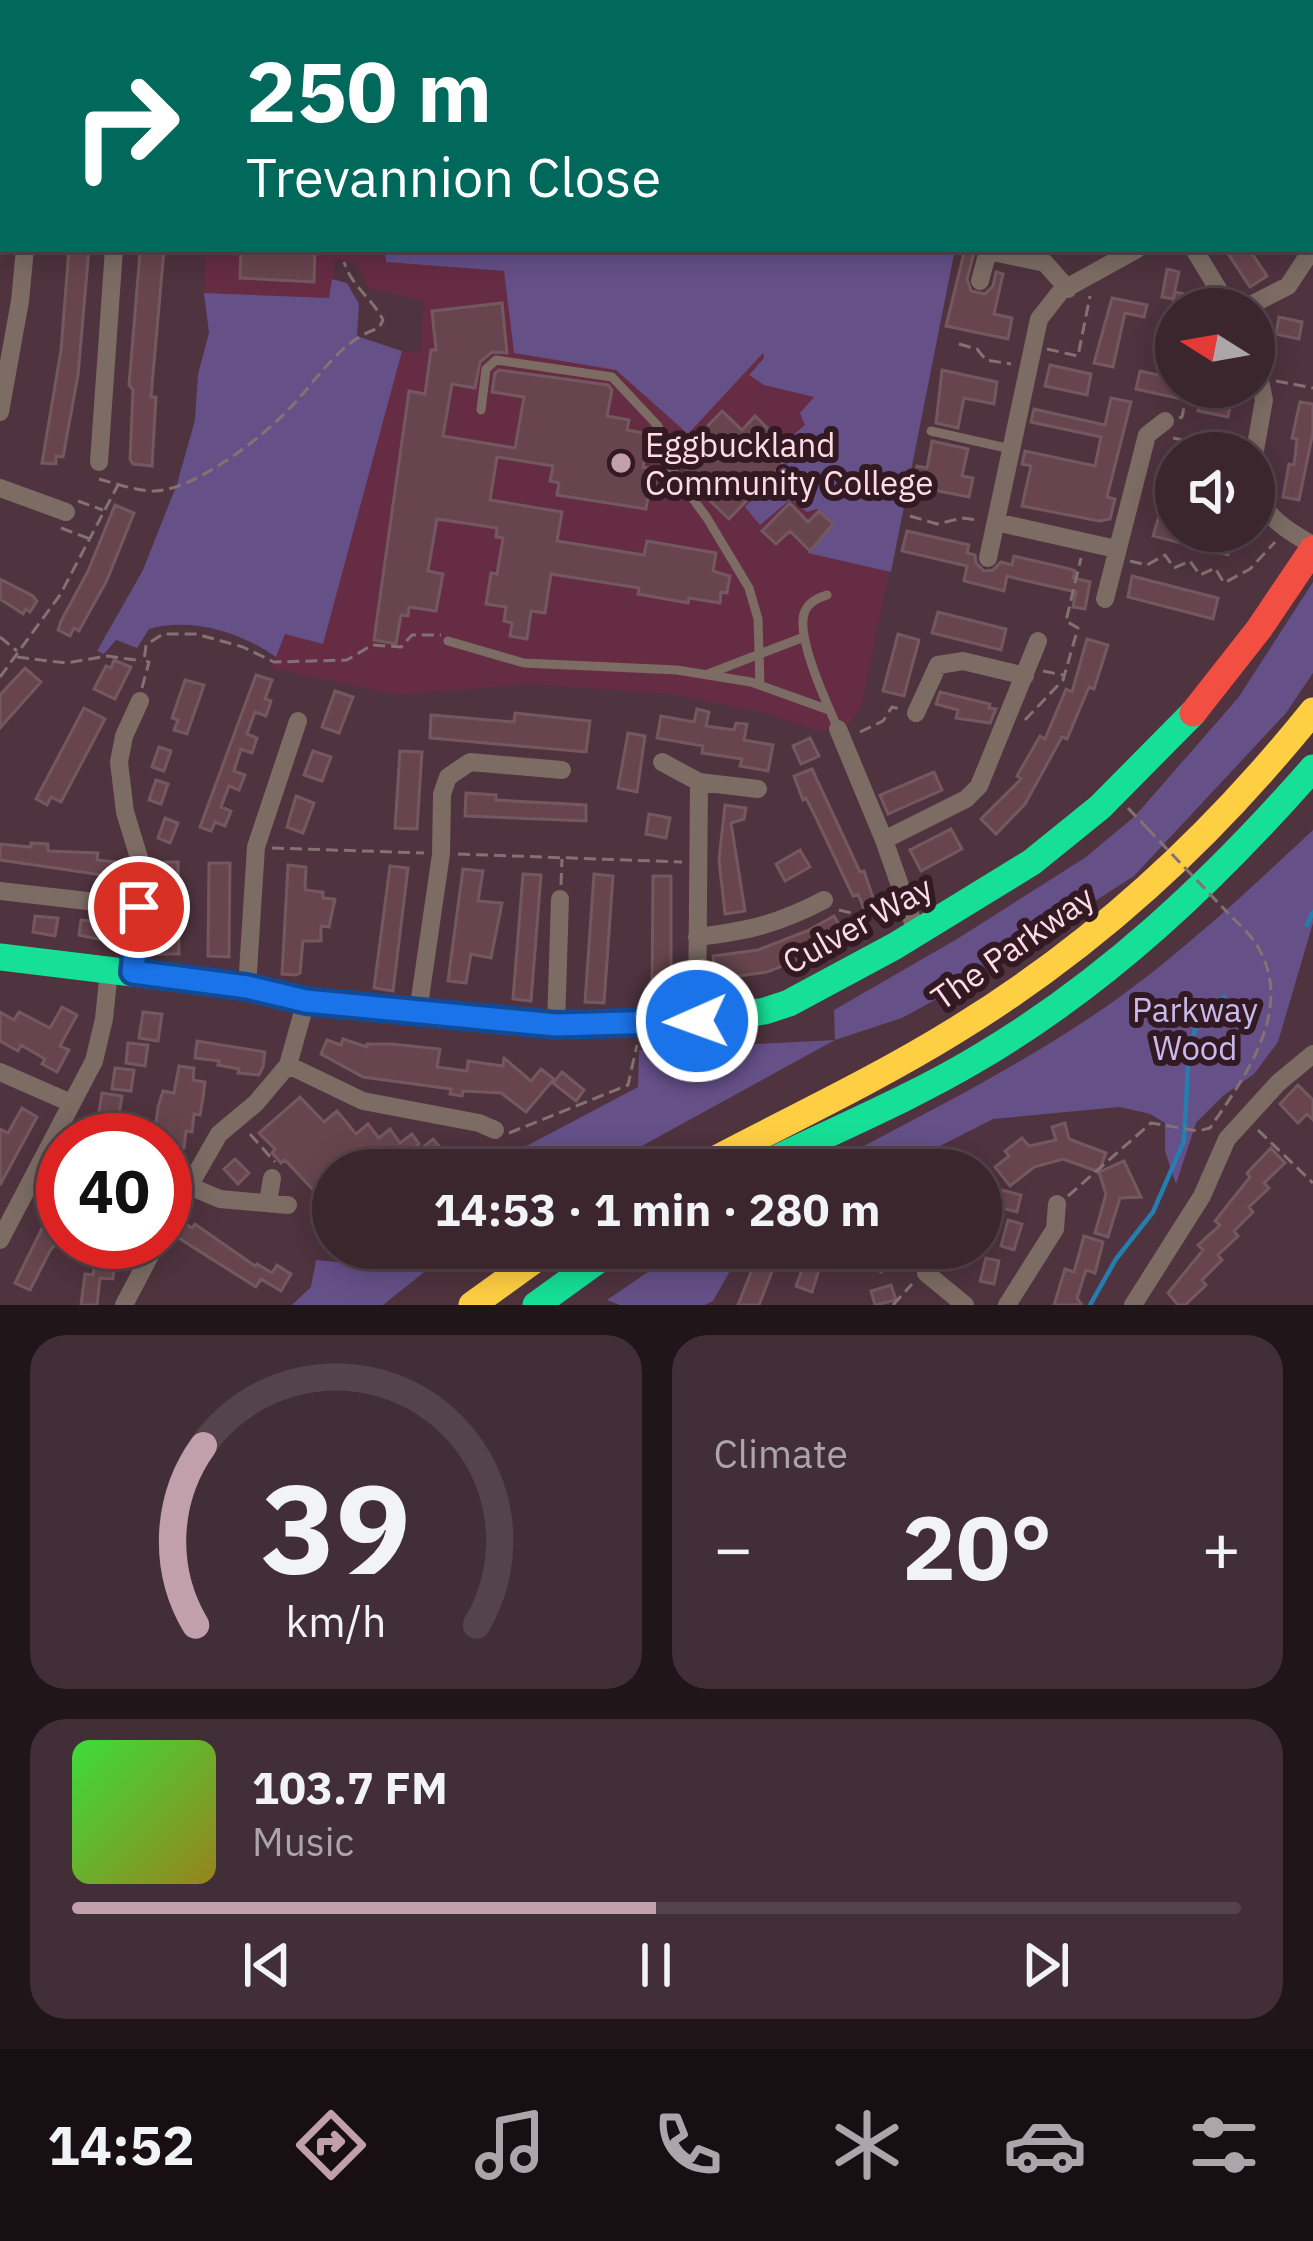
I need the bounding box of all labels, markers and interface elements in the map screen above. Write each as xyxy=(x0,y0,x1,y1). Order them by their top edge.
text: 250 m xyxy=(246,36,492,145)
icon: right xyxy=(48,48,204,204)
text: Trevannion Close xyxy=(246,142,661,212)
north arrow xyxy=(1155,288,1275,408)
map controls xyxy=(1155,288,1275,552)
place label: Eggbuckland Community College xyxy=(645,423,933,504)
button: sound xyxy=(1155,432,1275,552)
marker: Eggbuckland Community College xyxy=(608,450,634,476)
pin xyxy=(88,856,190,958)
street label: Culver Way xyxy=(774,865,940,983)
icon: arrive xyxy=(106,874,172,940)
street label: The Parkway xyxy=(922,875,1102,1019)
position arrow xyxy=(634,958,760,1084)
park label: Parkway Wood xyxy=(1132,988,1258,1069)
speed limit sign: 40 xyxy=(36,1113,192,1269)
text: 14:53 · 1 min · 280 m xyxy=(434,1180,880,1238)
text: Climate xyxy=(714,1428,848,1479)
text: 39 xyxy=(261,1446,411,1608)
text: 20° xyxy=(902,1488,1052,1605)
text: − xyxy=(714,1504,753,1590)
text: + xyxy=(1201,1504,1241,1590)
text: km/h xyxy=(285,1593,386,1649)
text: 103.7 FM xyxy=(252,1758,448,1816)
text: Music xyxy=(252,1816,354,1867)
icon: previous xyxy=(234,1932,300,1998)
icon: pause xyxy=(623,1932,689,1998)
icon: next xyxy=(1013,1932,1079,1998)
icon: directions xyxy=(289,2103,373,2187)
icon: music xyxy=(468,2103,552,2187)
icon: phone xyxy=(646,2103,730,2187)
icon: climate xyxy=(825,2103,909,2187)
icon: car xyxy=(1003,2103,1087,2187)
icon: filters xyxy=(1182,2103,1266,2187)
text: 14:52 xyxy=(47,2110,195,2180)

